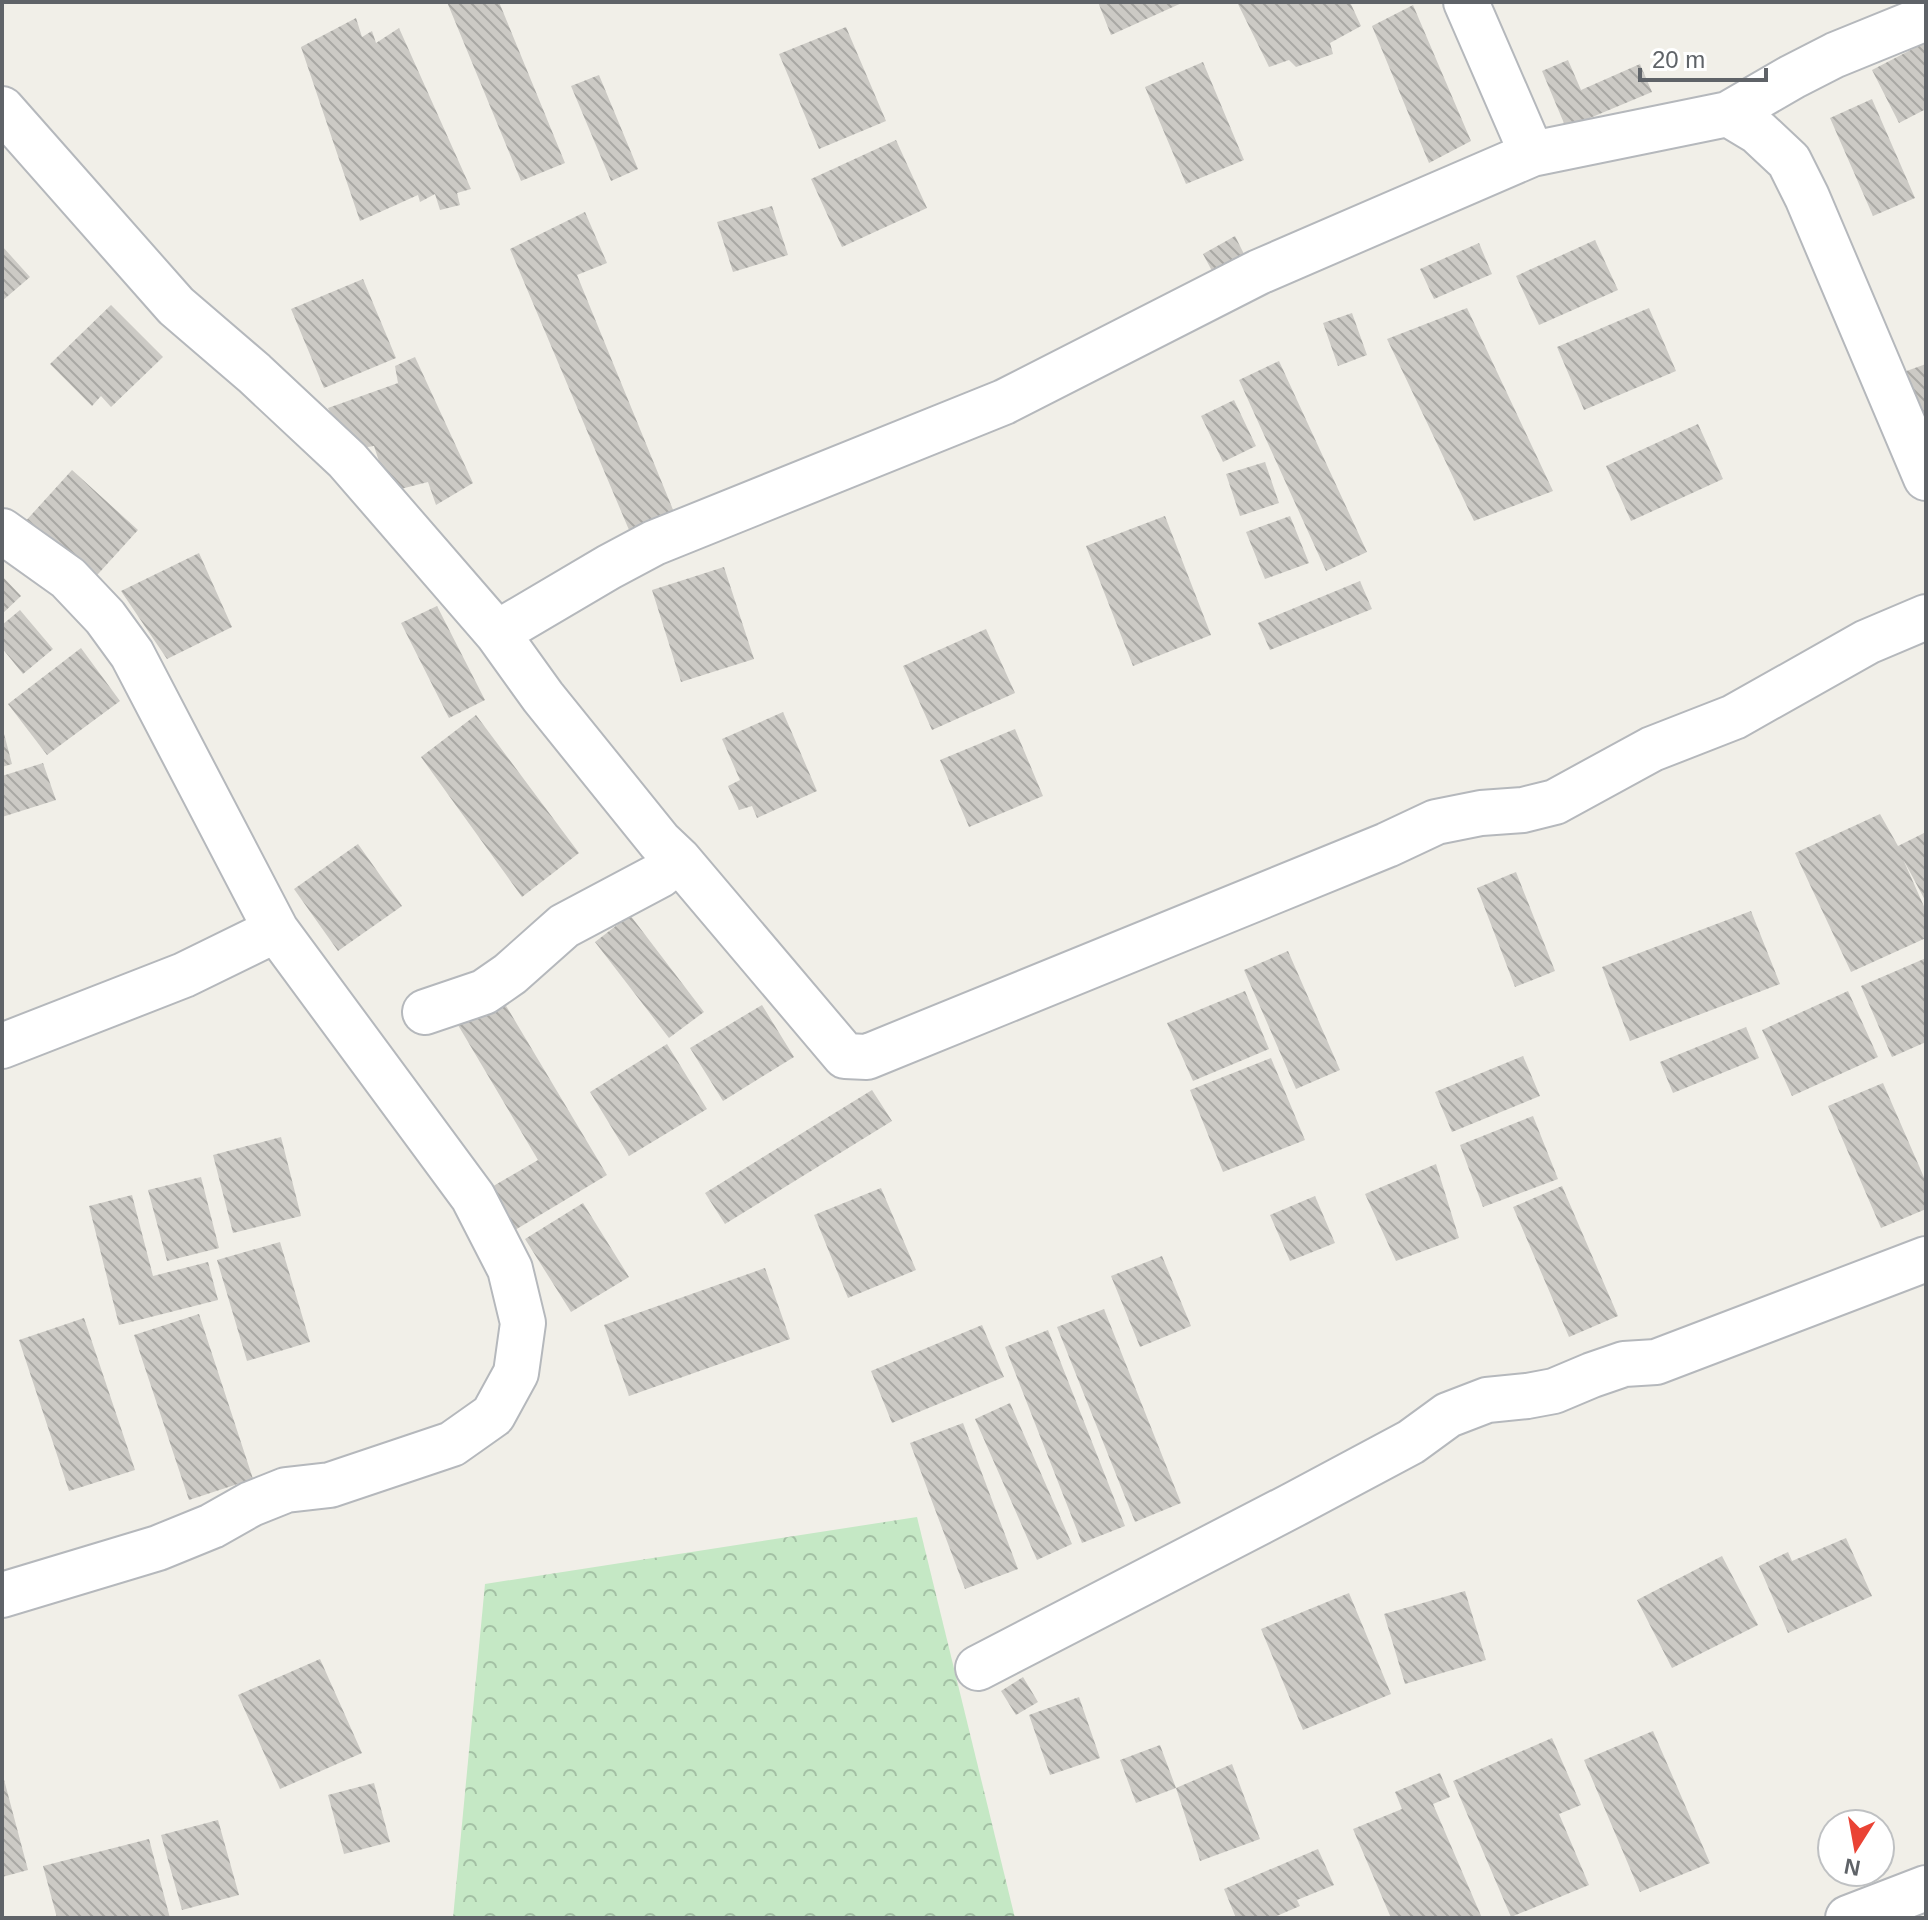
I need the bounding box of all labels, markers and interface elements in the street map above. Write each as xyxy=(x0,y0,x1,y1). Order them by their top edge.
scale bar xyxy=(1640,32,1766,82)
text: 20 m xyxy=(1652,46,1705,73)
north arrow xyxy=(1816,1808,1896,1888)
text: N xyxy=(1842,1853,1862,1881)

